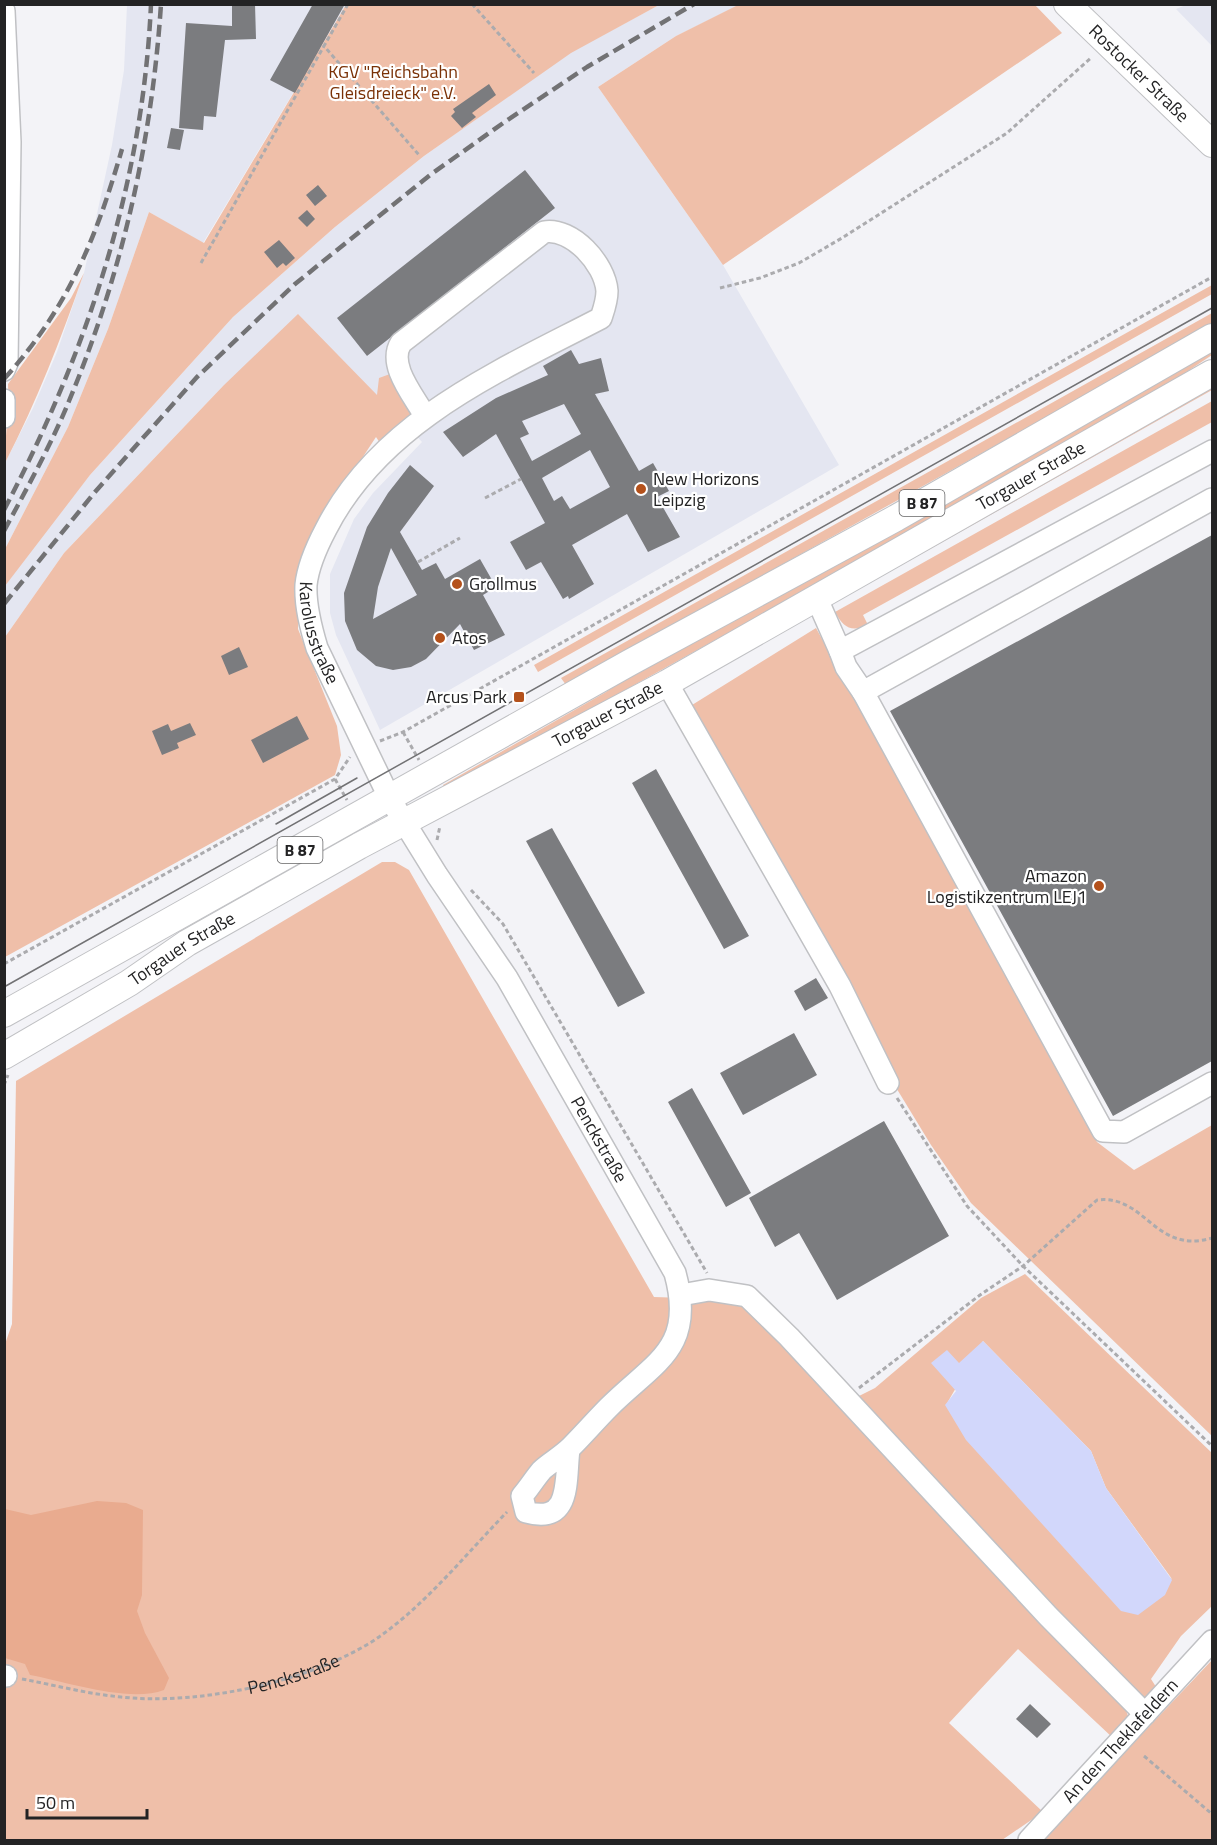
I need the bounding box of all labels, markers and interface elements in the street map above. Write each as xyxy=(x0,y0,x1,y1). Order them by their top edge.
street label: Rostocker Straße xyxy=(1083,18,1196,128)
park label: KGV "Reichsbahn Gleisdreieck" e.V. xyxy=(328,58,458,106)
street label: Torgauer Straße xyxy=(971,434,1090,517)
place label: New Horizons Leipzig xyxy=(653,465,759,513)
marker: New Horizons Leipzig xyxy=(634,482,648,496)
road number: B 87 xyxy=(900,490,944,516)
place label: Grollmus xyxy=(469,570,537,597)
marker: Grollmus xyxy=(450,577,464,591)
street label: Karolusstraße xyxy=(293,581,346,688)
place label: Atos xyxy=(452,624,487,651)
marker: Atos xyxy=(433,631,447,645)
street label: Torgauer Straße xyxy=(548,674,667,754)
place label: Arcus Park xyxy=(426,683,507,710)
marker: Arcus Park xyxy=(512,690,526,704)
road number: B 87 xyxy=(278,837,322,863)
place label: Amazon Logistikzentrum LEJ1 xyxy=(927,862,1087,910)
marker: Amazon Logistikzentrum LEJ1 xyxy=(1092,879,1106,893)
street label: Torgauer Straße xyxy=(123,905,240,992)
street label: Penckstraße xyxy=(564,1091,635,1187)
street label: Penckstraße xyxy=(245,1647,344,1701)
street label: An den Theklafeldern xyxy=(1056,1672,1184,1808)
scale bar xyxy=(27,1782,147,1820)
text: 50 m xyxy=(36,1789,75,1816)

